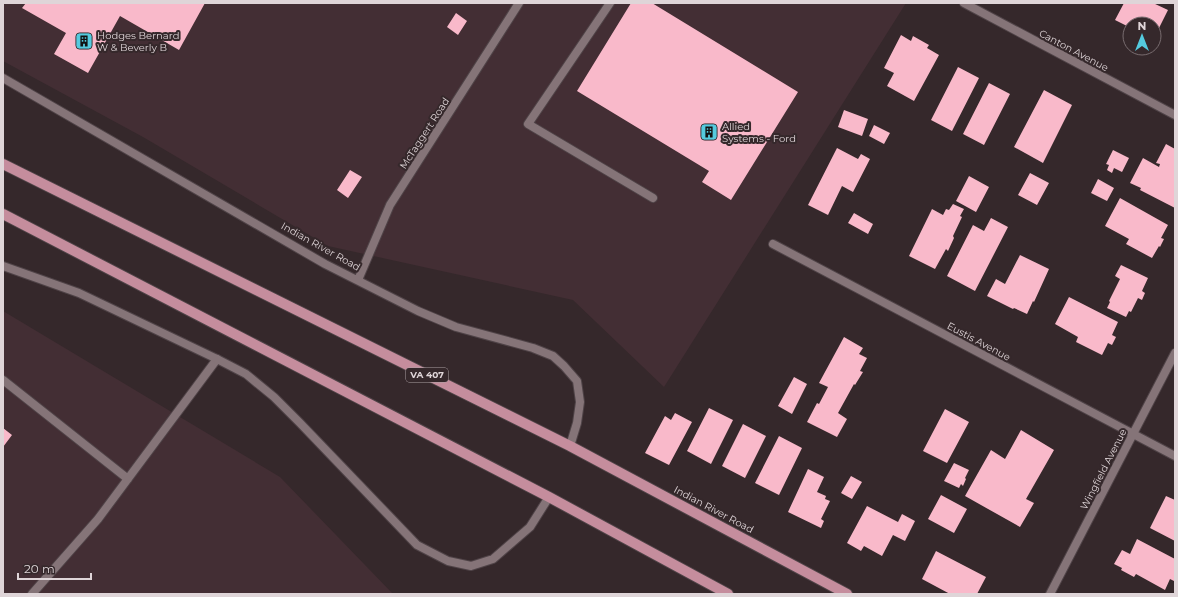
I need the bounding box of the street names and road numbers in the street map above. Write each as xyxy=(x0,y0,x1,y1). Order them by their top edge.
street label: Canton Avenue xyxy=(1037,27,1111,74)
street label: McTaggert Road xyxy=(397,95,452,171)
street label: Indian River Road xyxy=(279,219,363,274)
street label: Eustis Avenue xyxy=(945,319,1013,364)
road number: VA 407 xyxy=(406,368,448,382)
street label: Wingfield Avenue xyxy=(1077,427,1129,512)
street label: Indian River Road xyxy=(672,483,756,536)

